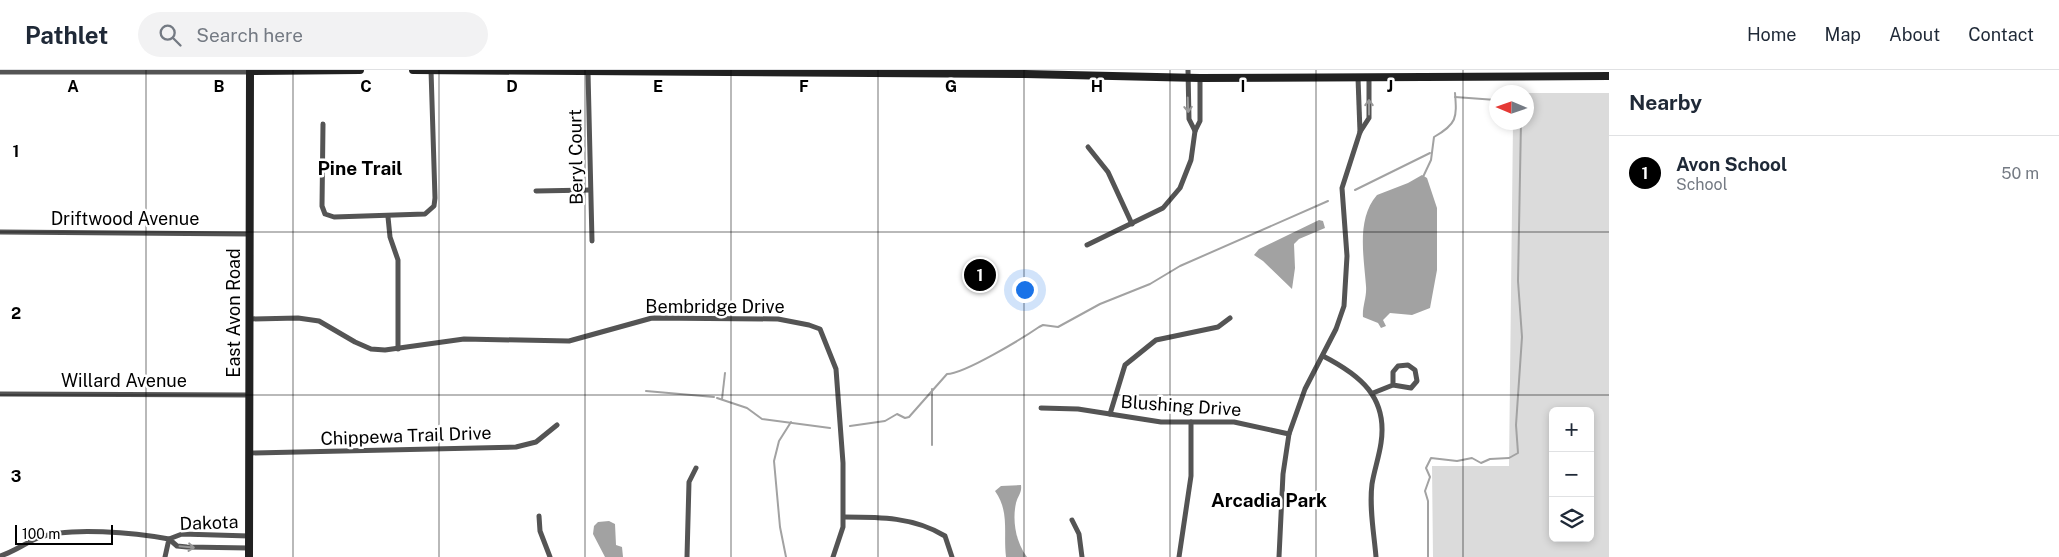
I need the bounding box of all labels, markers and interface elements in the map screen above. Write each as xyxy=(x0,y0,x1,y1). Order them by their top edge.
search box xyxy=(138,12,488,57)
text: Pathlet xyxy=(25,21,108,49)
icon: search xyxy=(156,21,184,49)
text: Search here xyxy=(196,24,303,46)
text: Home xyxy=(1747,24,1797,45)
text: Map xyxy=(1825,24,1861,45)
text: About xyxy=(1889,24,1940,45)
text: Contact xyxy=(1968,24,2034,45)
text: A xyxy=(67,77,79,96)
text: B xyxy=(214,77,225,96)
text: C xyxy=(360,77,372,96)
text: D xyxy=(506,77,518,96)
text: E xyxy=(653,77,663,96)
text: F xyxy=(799,77,809,96)
text: G xyxy=(945,77,957,96)
text: H xyxy=(1091,77,1103,96)
text: I xyxy=(1241,77,1245,96)
text: J xyxy=(1387,77,1393,96)
north arrow xyxy=(1489,85,1534,130)
text: Nearby xyxy=(1629,90,1702,115)
one-way arrow xyxy=(1184,97,1193,113)
one-way arrow xyxy=(1364,99,1374,115)
street label: Beryl Court xyxy=(564,109,587,205)
text: 1 xyxy=(13,142,19,161)
text: Avon School xyxy=(1676,153,1787,175)
district label: Pine Trail xyxy=(317,157,403,179)
text: 1 xyxy=(1642,164,1648,183)
text: 50 m xyxy=(2001,164,2039,183)
text: School xyxy=(1676,175,1727,194)
street label: Driftwood Avenue xyxy=(51,208,199,229)
street label: East Avon Road xyxy=(223,248,244,378)
pin: 1 xyxy=(964,256,996,294)
your location xyxy=(1012,277,1038,303)
street label: Bembridge Drive xyxy=(645,296,785,317)
text: 2 xyxy=(11,304,21,323)
street label: Willard Avenue xyxy=(61,370,187,391)
street label: Blushing Drive xyxy=(1120,391,1242,420)
map controls xyxy=(1549,407,1594,542)
button: + xyxy=(1549,407,1594,452)
street label: Chippewa Trail Drive xyxy=(320,422,492,449)
button: − xyxy=(1549,452,1594,497)
text: 3 xyxy=(11,467,21,486)
district label: Arcadia Park xyxy=(1211,489,1327,511)
button: layers xyxy=(1549,497,1594,542)
street label: Dakota xyxy=(179,511,239,534)
scale bar xyxy=(15,522,112,545)
text: 100 m xyxy=(22,526,60,542)
one-way arrow xyxy=(179,542,195,552)

